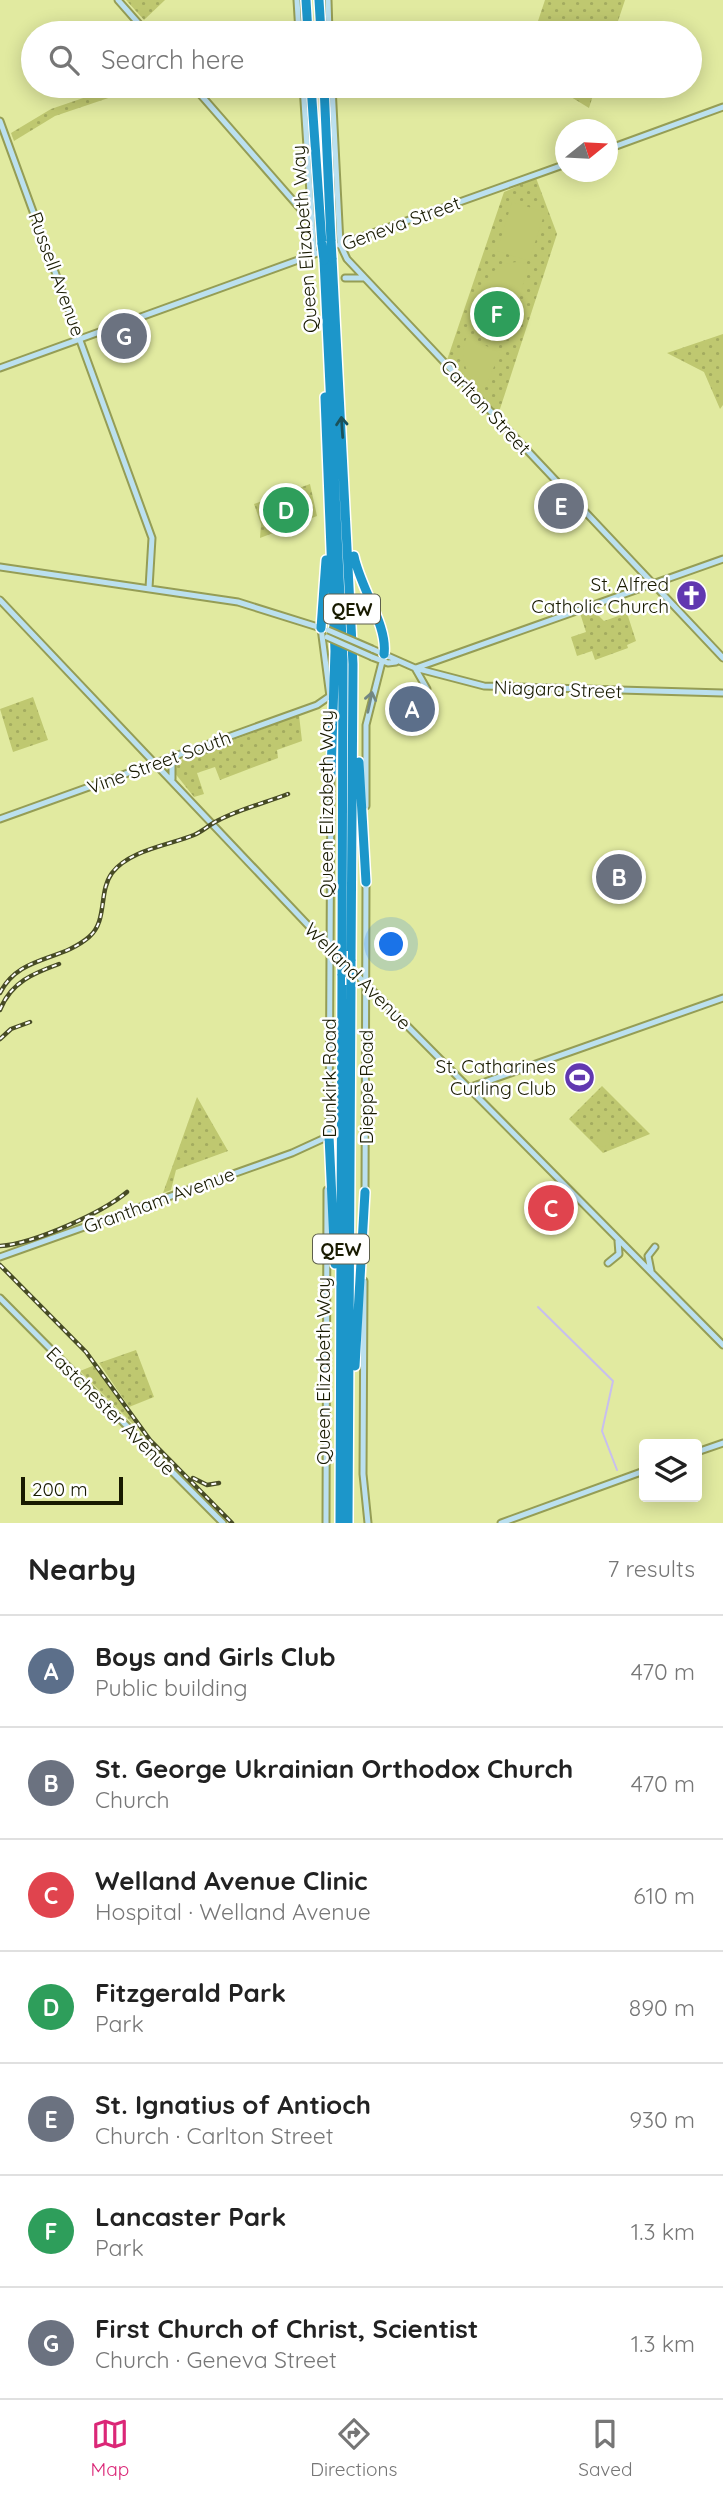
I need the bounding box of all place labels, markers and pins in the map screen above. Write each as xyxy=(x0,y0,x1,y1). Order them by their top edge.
pin: F xyxy=(474,288,520,340)
pin: G xyxy=(101,310,147,362)
pin: E xyxy=(538,480,584,532)
pin: D xyxy=(263,484,309,536)
place label: St. Alfred Catholic Church xyxy=(531,572,669,618)
church icon: St. Alfred Catholic Church xyxy=(675,578,709,612)
pin: A xyxy=(389,683,435,735)
pin: B xyxy=(596,851,642,903)
place label: St. Catharines Curling Club xyxy=(436,1054,556,1100)
sports icon: St. Catharines Curling Club xyxy=(562,1060,596,1094)
pin: C xyxy=(528,1182,574,1234)

